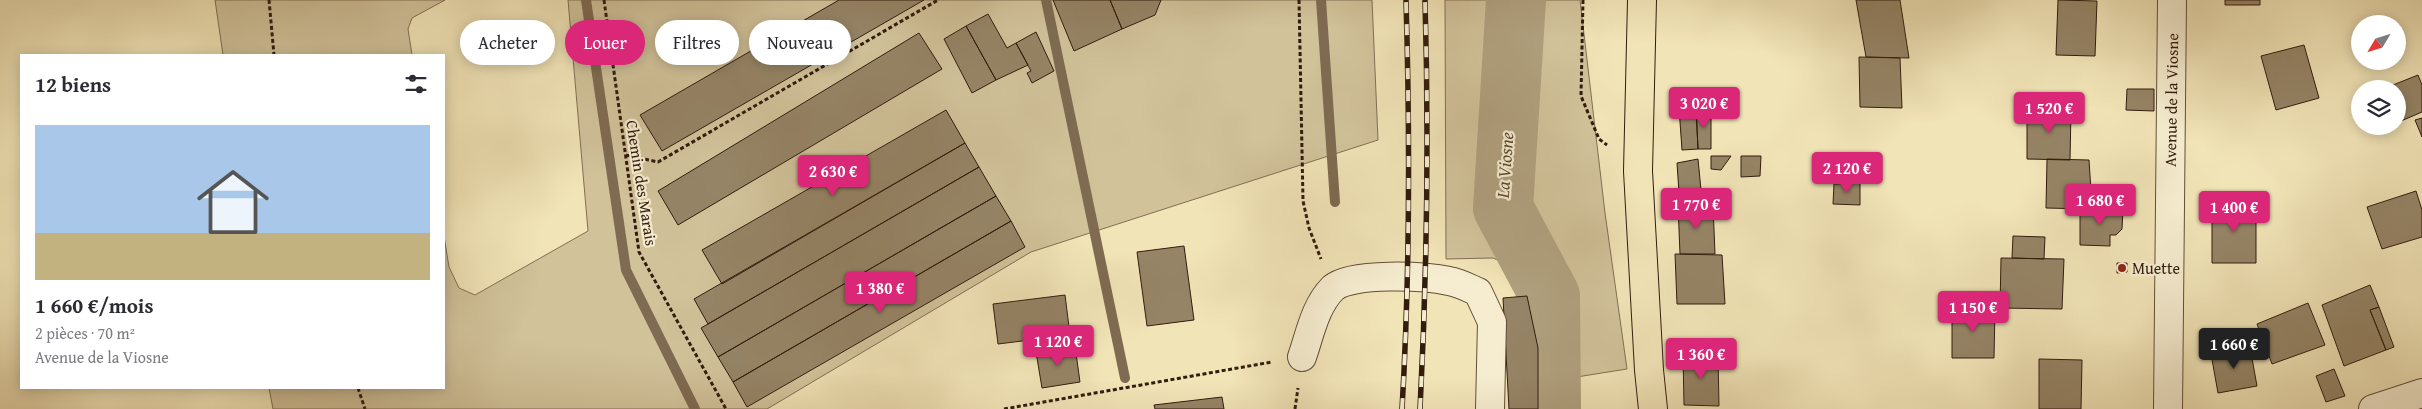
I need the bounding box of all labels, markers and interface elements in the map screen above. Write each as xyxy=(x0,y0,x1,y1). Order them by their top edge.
north arrow xyxy=(2351,15,2406,70)
map controls xyxy=(2351,15,2406,135)
chip: Acheter xyxy=(460,20,555,65)
chip: Louer xyxy=(565,20,645,65)
chip: Filtres xyxy=(655,20,739,65)
chip: Nouveau xyxy=(749,20,851,65)
street label: Avenue de la Viosne xyxy=(2158,33,2184,167)
text: 12 biens xyxy=(35,69,111,100)
icon: filters xyxy=(402,70,430,98)
button: layers xyxy=(2351,80,2406,135)
pin: 3 020 € xyxy=(1658,86,1750,129)
text: 3 020 € xyxy=(1680,91,1728,115)
pin: 1 520 € xyxy=(2003,92,2095,134)
text: 1 520 € xyxy=(2025,96,2073,120)
street label: Chemin des Marais xyxy=(620,119,664,247)
water label: La Viosne xyxy=(1489,131,1520,200)
pin: 2 120 € xyxy=(1801,152,1893,194)
pin: 2 630 € xyxy=(787,154,879,197)
text: 2 120 € xyxy=(1823,156,1871,180)
icon: home xyxy=(188,157,278,247)
text: 2 630 € xyxy=(809,159,857,183)
pin: 1 680 € xyxy=(2054,184,2146,226)
pin: 1 770 € xyxy=(1650,188,1742,230)
text: 1 680 € xyxy=(2076,188,2124,212)
pin: 1 400 € xyxy=(2188,190,2280,233)
text: 1 770 € xyxy=(1672,192,1720,216)
text: 1 400 € xyxy=(2210,195,2258,219)
place label: Muette xyxy=(2132,256,2180,280)
marker: Muette xyxy=(2116,262,2128,274)
pin: 1 380 € xyxy=(834,272,926,314)
text: 1 380 € xyxy=(856,276,904,300)
text: 1 660 €/mois xyxy=(35,290,153,321)
pin: 1 150 € xyxy=(1927,290,2019,333)
text: 1 150 € xyxy=(1949,295,1997,319)
text: 2 pièces · 70 m² xyxy=(35,321,135,345)
pin: 1 120 € xyxy=(1012,324,1104,367)
pin: 1 660 € xyxy=(2188,328,2280,370)
text: 1 120 € xyxy=(1034,329,1082,353)
text: 1 660 € xyxy=(2210,332,2258,356)
pin: 1 360 € xyxy=(1655,338,1747,380)
text: 1 360 € xyxy=(1677,342,1725,366)
text: Avenue de la Viosne xyxy=(35,345,169,369)

